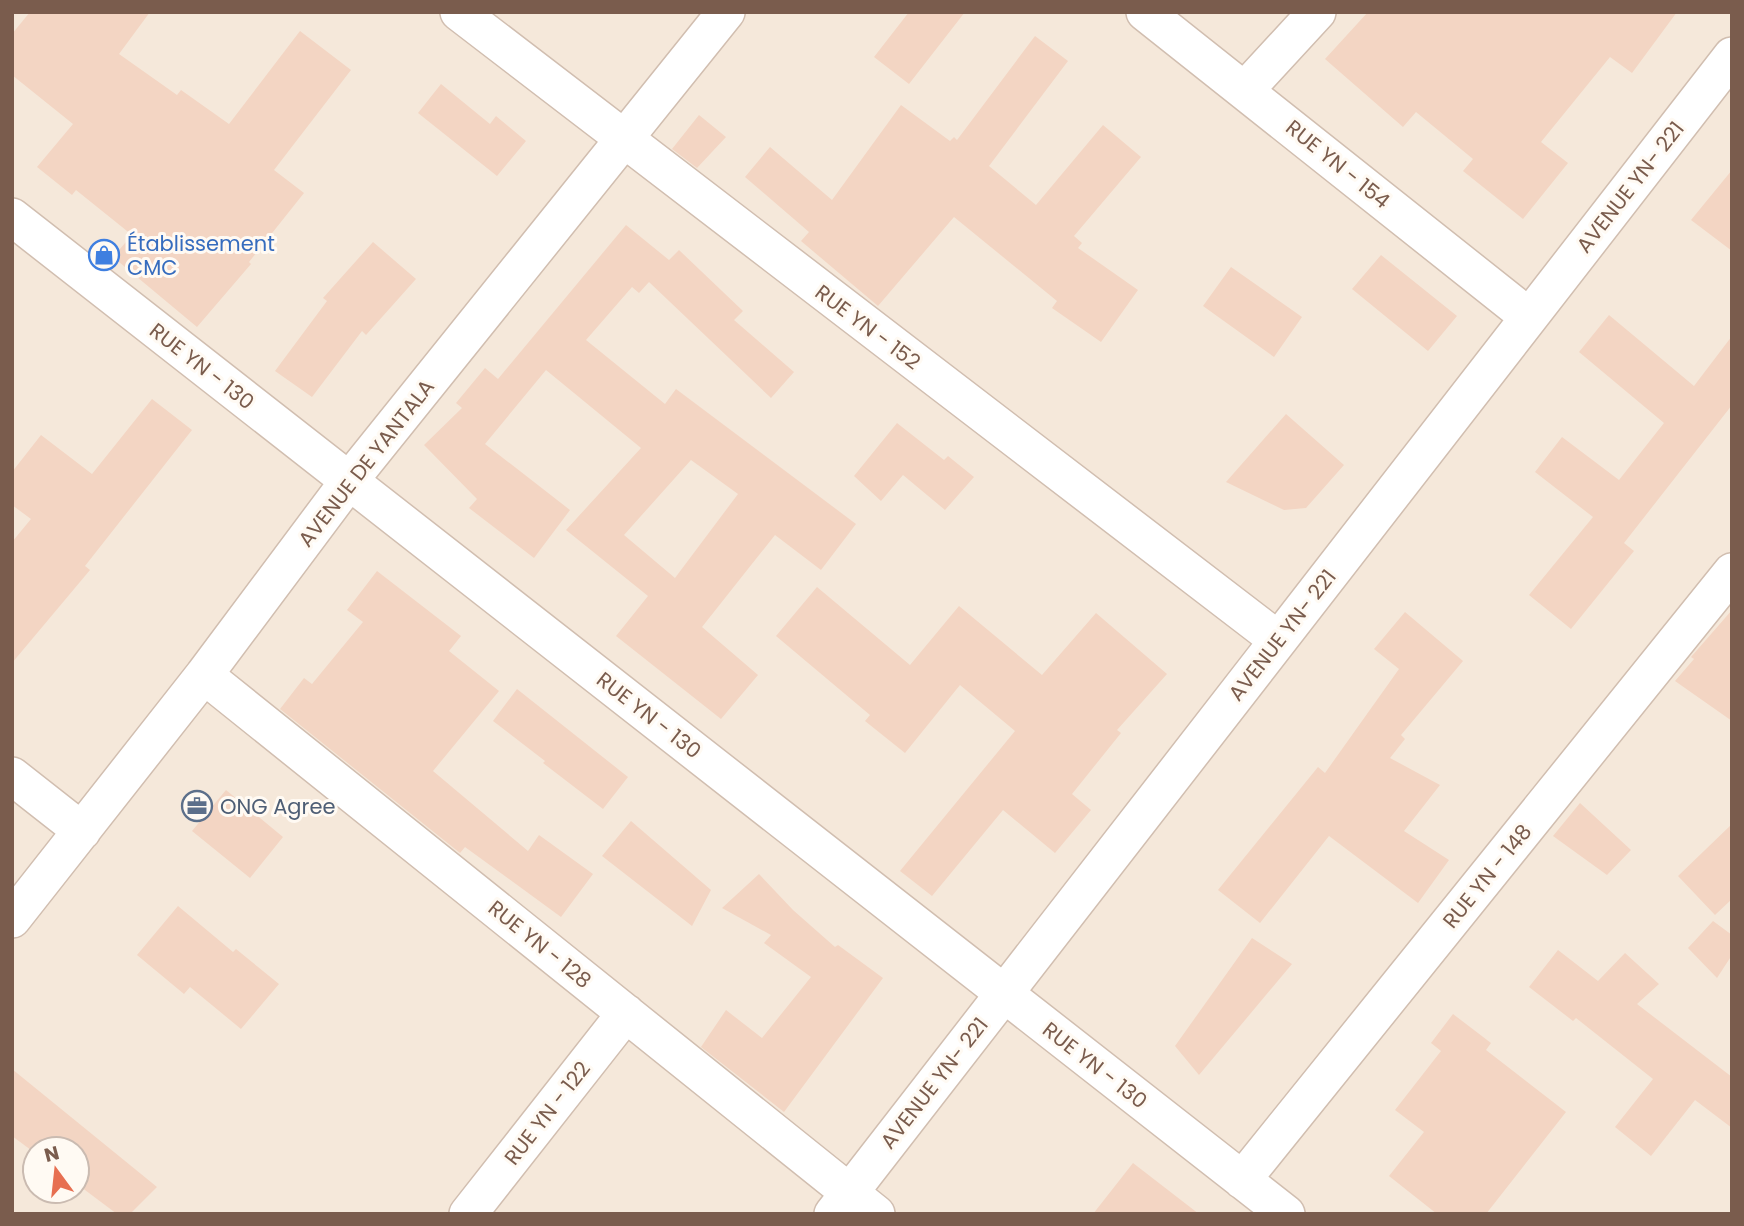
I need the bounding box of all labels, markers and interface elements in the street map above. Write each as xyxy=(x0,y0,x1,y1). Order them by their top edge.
street label: RUE YN - 154 xyxy=(1280,113,1396,215)
street label: AVENUE YN- 221 xyxy=(1569,115,1691,259)
place label: Établissement CMC xyxy=(127,229,275,282)
shop icon: Établissement CMC xyxy=(87,238,121,272)
street label: RUE YN - 152 xyxy=(809,278,927,376)
street label: RUE YN - 130 xyxy=(144,316,260,416)
street label: AVENUE DE YANTALA xyxy=(291,373,441,553)
street label: AVENUE YN- 221 xyxy=(1221,563,1343,707)
street label: RUE YN - 130 xyxy=(591,665,707,765)
office icon: ONG Agree xyxy=(180,789,214,823)
place label: ONG Agree xyxy=(220,792,335,821)
street label: RUE YN - 148 xyxy=(1436,818,1538,934)
street label: RUE YN - 128 xyxy=(482,893,598,995)
street label: AVENUE YN- 221 xyxy=(873,1011,995,1155)
street label: RUE YN - 130 xyxy=(1037,1015,1153,1115)
street label: RUE YN - 122 xyxy=(497,1055,597,1171)
north arrow xyxy=(21,1135,91,1205)
text: N xyxy=(41,1139,62,1169)

